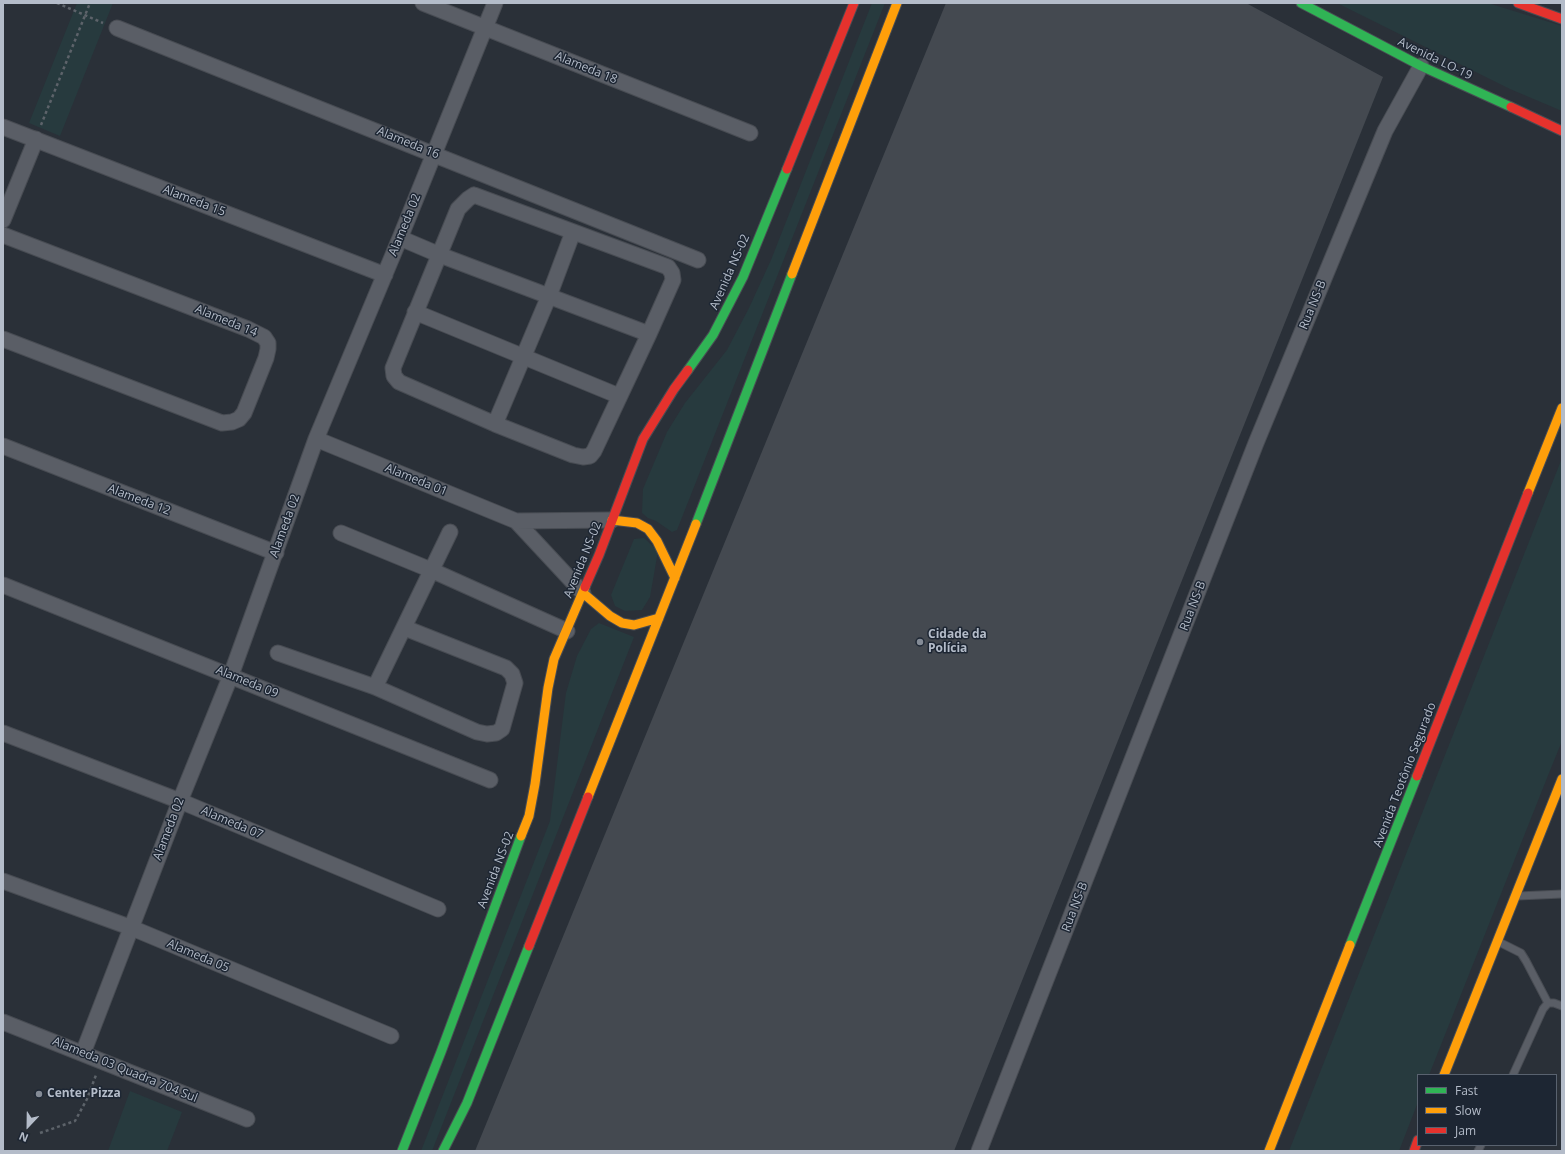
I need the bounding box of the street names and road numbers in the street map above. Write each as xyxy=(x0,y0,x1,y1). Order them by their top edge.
street label: Avenida LO-19 xyxy=(1395,35,1475,83)
street label: Alameda 18 xyxy=(553,49,619,87)
street label: Alameda 16 xyxy=(375,124,441,162)
street label: Alameda 15 xyxy=(161,182,227,220)
street label: Alameda 02 xyxy=(386,192,424,258)
street label: Avenida NS-02 xyxy=(707,232,753,312)
street label: Rua NS-B xyxy=(1297,278,1329,332)
street label: Alameda 14 xyxy=(193,302,259,340)
street label: Alameda 01 xyxy=(383,461,449,499)
street label: Alameda 12 xyxy=(106,481,172,519)
street label: Alameda 02 xyxy=(267,493,303,559)
street label: Avenida NS-02 xyxy=(561,520,605,600)
street label: Rua NS-B xyxy=(1177,579,1209,633)
street label: Alameda 09 xyxy=(214,663,280,701)
street label: Avenida Teotônio Segurado xyxy=(1371,701,1439,849)
street label: Alameda 02 xyxy=(150,796,188,862)
street label: Alameda 07 xyxy=(199,803,265,843)
street label: Avenida NS-02 xyxy=(475,830,517,910)
street label: Rua NS-B xyxy=(1059,880,1091,934)
street label: Alameda 05 xyxy=(165,936,231,976)
street label: Alameda 03 Quadra 704 Sul xyxy=(50,1034,200,1106)

